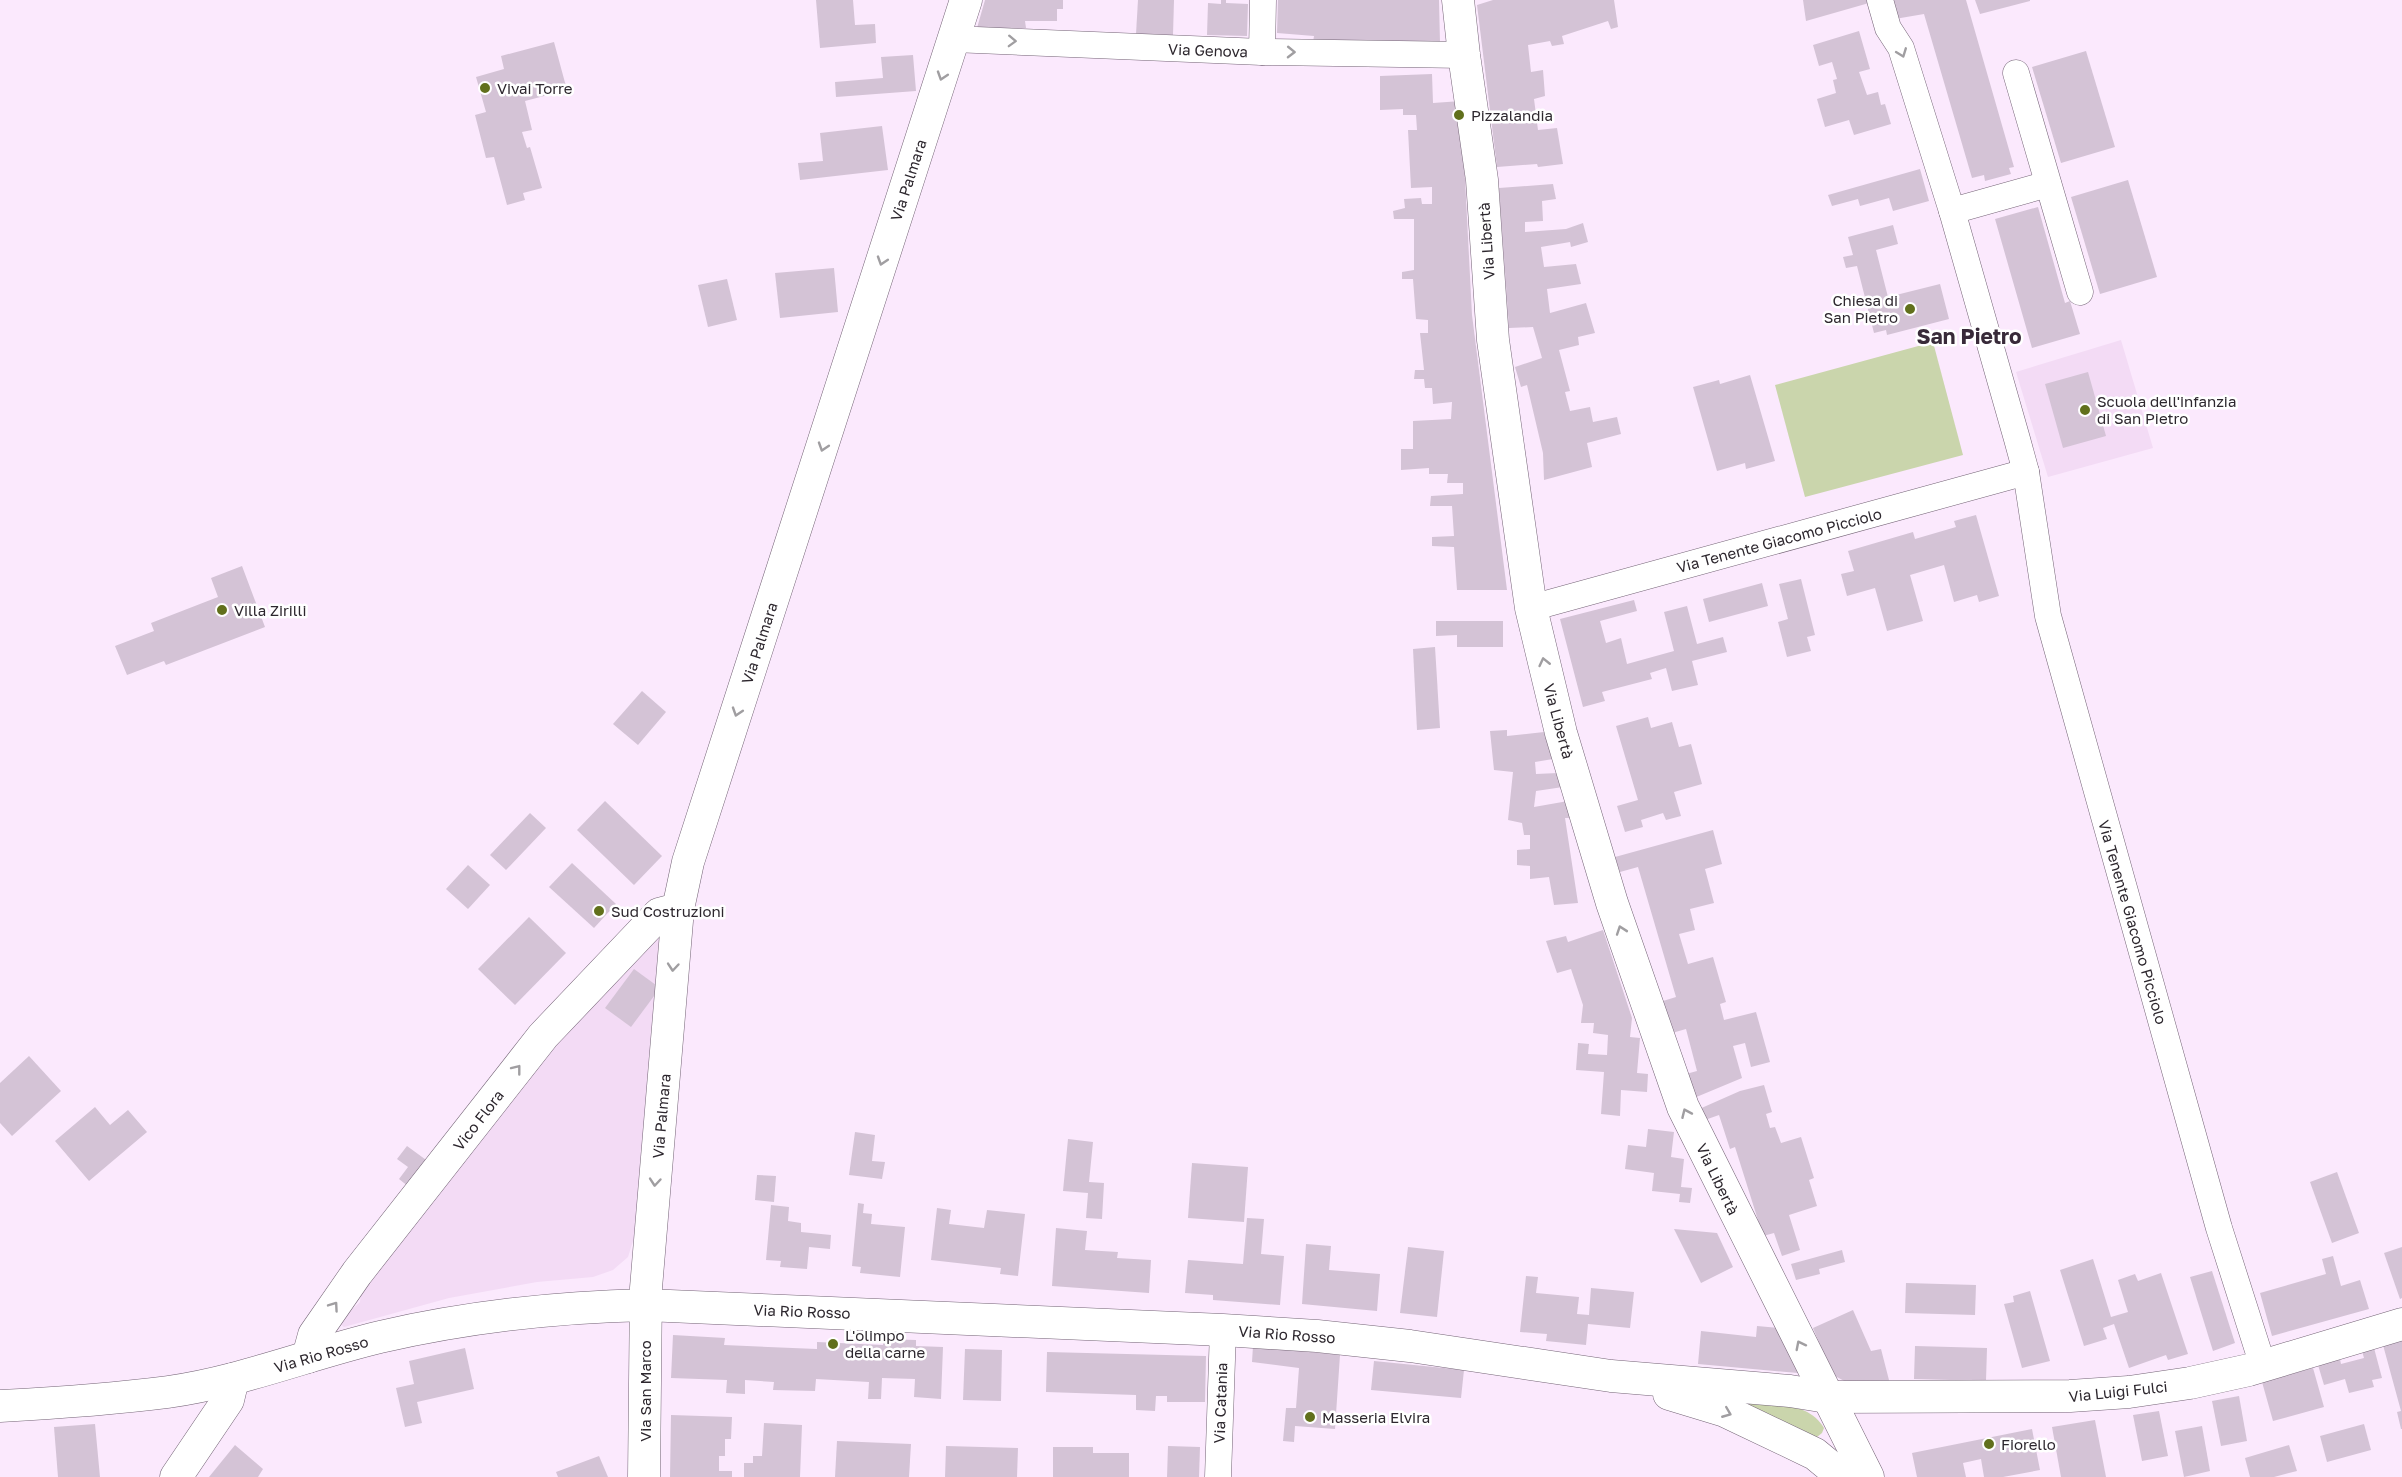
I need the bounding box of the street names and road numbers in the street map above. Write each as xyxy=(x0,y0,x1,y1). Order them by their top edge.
street label: Via Genova xyxy=(1168,40,1248,60)
street label: Via Palmara xyxy=(886,137,930,223)
street label: Via Libertà xyxy=(1474,202,1498,280)
street label: Via Tenente Giacomo Picciolo xyxy=(1675,504,1883,576)
street label: Via Palmara xyxy=(737,600,781,686)
street label: Via Libertà xyxy=(1540,681,1578,761)
street label: Via Tenente Giacomo Picciolo xyxy=(2095,818,2171,1026)
street label: Via Palmara xyxy=(648,1073,674,1159)
street label: Vico Flora xyxy=(449,1086,507,1154)
street label: Via Libertà xyxy=(1693,1140,1743,1218)
street label: Via Rio Rosso xyxy=(753,1300,851,1322)
street label: Via Rio Rosso xyxy=(1238,1322,1336,1346)
street label: Via Rio Rosso xyxy=(272,1332,370,1376)
street label: Via San Marco xyxy=(636,1340,654,1442)
street label: Via Catania xyxy=(1210,1362,1230,1444)
street label: Via Luigi Fulci xyxy=(2068,1377,2168,1405)

